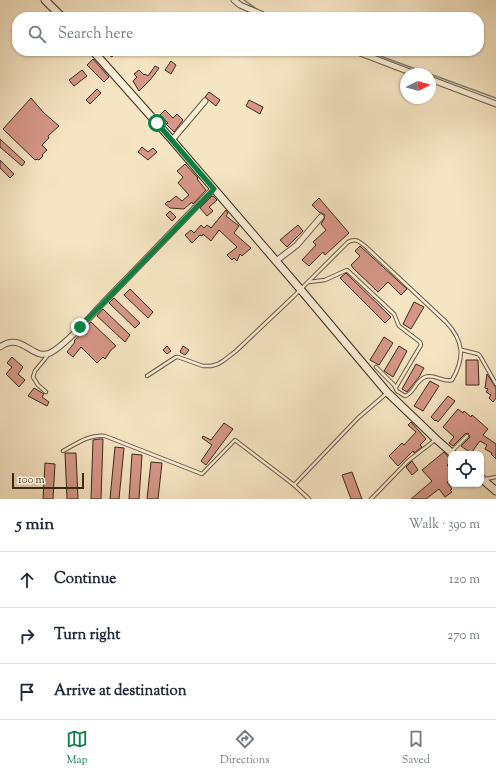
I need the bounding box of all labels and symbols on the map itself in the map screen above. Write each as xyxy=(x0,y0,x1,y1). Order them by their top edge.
north arrow xyxy=(400,68,436,104)
route start xyxy=(148,114,166,132)
route end xyxy=(71,318,89,336)
scale bar xyxy=(12,471,84,490)

